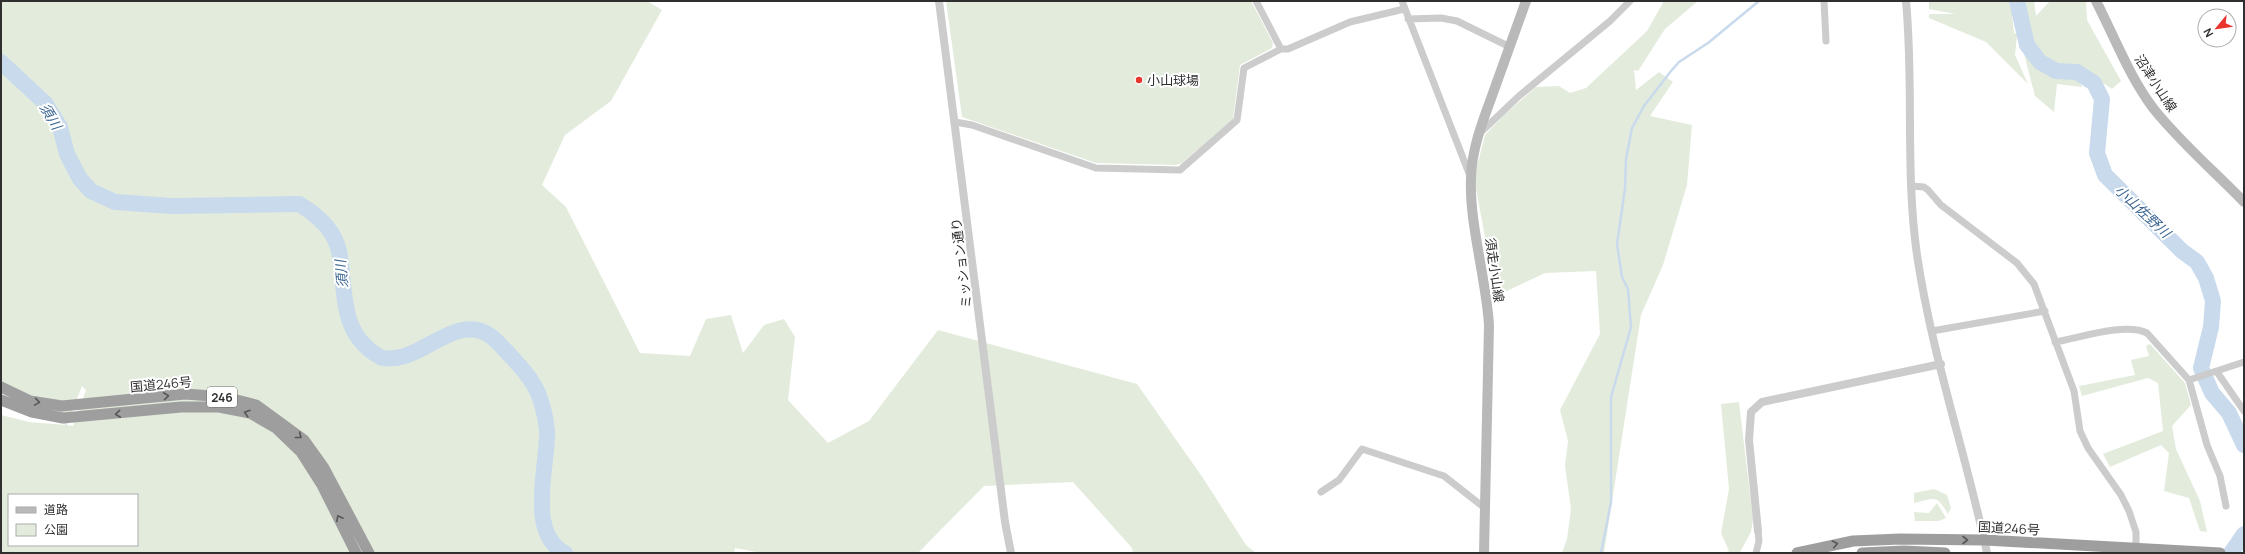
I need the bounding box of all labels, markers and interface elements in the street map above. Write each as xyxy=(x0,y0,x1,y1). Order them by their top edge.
north arrow xyxy=(2197,8,2237,48)
text: N xyxy=(2199,26,2216,40)
street label: 沼津小山線 xyxy=(2131,51,2181,115)
place label: 小山球場 xyxy=(1147,71,1199,89)
marker: 小山球場 xyxy=(1134,75,1144,85)
water label: 須川 xyxy=(36,99,68,135)
water label: 小山佐野川 xyxy=(2111,180,2177,243)
street label: ミッション通り xyxy=(947,217,975,309)
street label: 須走小山線 xyxy=(1482,237,1508,303)
water label: 須川 xyxy=(330,257,352,289)
street label: 国道246号 xyxy=(129,372,193,396)
road number: 246 xyxy=(207,387,237,407)
one-way arrow xyxy=(163,392,169,401)
one-way arrow xyxy=(34,397,40,406)
one-way arrow xyxy=(115,409,121,418)
one-way arrow xyxy=(244,409,251,418)
one-way arrow xyxy=(294,431,301,438)
legend xyxy=(8,494,138,546)
text: 道路 xyxy=(44,501,68,518)
one-way arrow xyxy=(336,515,344,522)
street label: 国道246号 xyxy=(1978,517,2040,539)
text: 公園 xyxy=(44,521,68,538)
one-way arrow xyxy=(1962,536,1968,544)
one-way arrow xyxy=(1832,541,1838,549)

